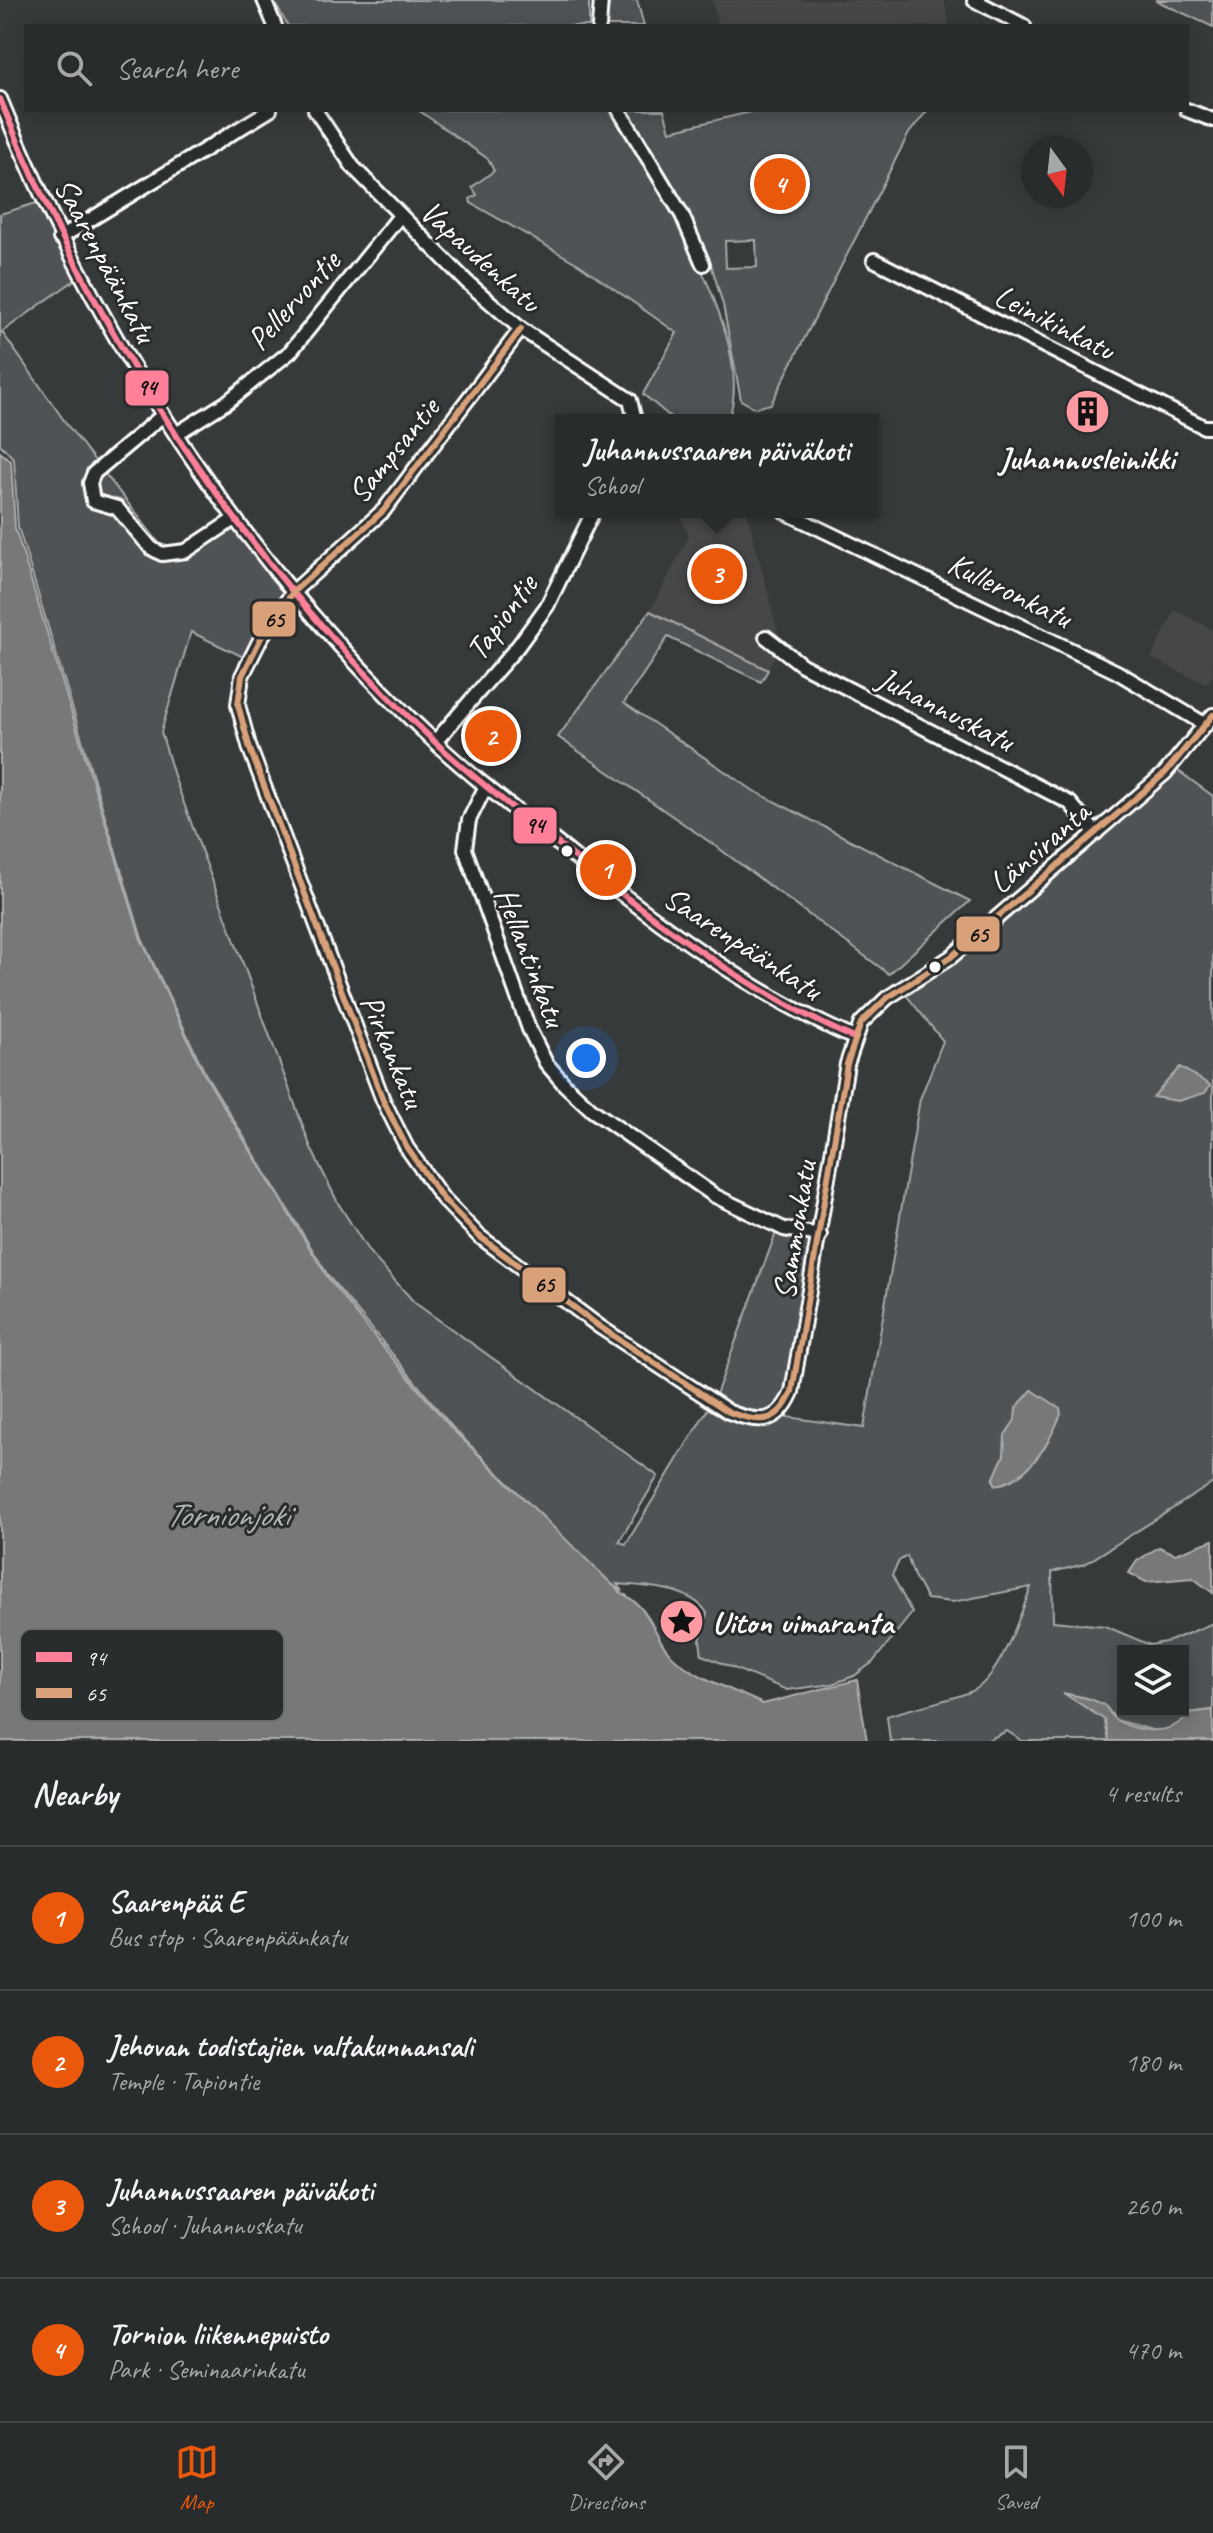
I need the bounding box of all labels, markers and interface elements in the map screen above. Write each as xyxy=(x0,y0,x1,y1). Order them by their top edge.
search box xyxy=(24,24,1189,112)
icon: search xyxy=(52,46,96,90)
text: Search here xyxy=(116,49,238,87)
north arrow xyxy=(1021,136,1093,208)
pin: 4 xyxy=(754,154,806,214)
street label: Saarenpäänkatu xyxy=(45,171,167,352)
street label: Vapaudenkatu xyxy=(412,191,551,323)
street label: Pellervontie xyxy=(238,240,351,359)
street label: Leinikinkatu xyxy=(988,275,1124,371)
line badge: 94 xyxy=(124,369,170,407)
text: 94 xyxy=(137,374,160,402)
street label: Sampsantie xyxy=(338,387,450,512)
building icon: Juhannusleinikki xyxy=(1063,387,1111,435)
popup xyxy=(555,414,879,518)
text: Juhannussaaren päiväkoti xyxy=(584,431,850,469)
place label: Juhannusleinikki xyxy=(997,438,1179,479)
text: School xyxy=(584,469,640,502)
street label: Kulleronkatu xyxy=(941,543,1080,639)
pin: 3 xyxy=(691,544,743,604)
street label: Tapiontie xyxy=(456,564,548,668)
line badge: 65 xyxy=(251,600,297,638)
text: 65 xyxy=(264,606,286,634)
street label: Juhannuskatu xyxy=(869,657,1023,762)
pin: 2 xyxy=(465,706,517,766)
street label: Länsiranta xyxy=(980,790,1101,903)
line badge: 94 xyxy=(512,806,558,845)
text: 94 xyxy=(525,812,548,840)
pin: 1 xyxy=(580,840,632,900)
unlabelled marker xyxy=(559,843,575,859)
street label: Saarenpäänkatu xyxy=(656,877,832,1011)
street label: Hellantinkatu xyxy=(485,882,577,1035)
line badge: 65 xyxy=(955,915,1001,953)
text: 65 xyxy=(968,921,990,949)
unlabelled marker xyxy=(927,959,943,975)
street label: Pirkankatu xyxy=(350,988,435,1116)
your location xyxy=(566,1038,606,1078)
street label: Sammonkatu xyxy=(763,1156,826,1302)
line badge: 65 xyxy=(521,1266,567,1304)
text: 65 xyxy=(534,1271,556,1299)
water label: Tornionjoki xyxy=(165,1493,296,1536)
place icon: Uiton uimaranta xyxy=(657,1598,705,1646)
place label: Uiton uimaranta xyxy=(712,1602,896,1643)
legend xyxy=(20,1629,284,1721)
text: 94 xyxy=(86,1644,108,1672)
map controls xyxy=(1117,1645,1189,1717)
button: layers xyxy=(1117,1645,1189,1717)
text: 65 xyxy=(86,1680,107,1708)
text: Nearby xyxy=(32,1772,118,1815)
text: 4 results xyxy=(1105,1777,1181,1810)
text: Saarenpää E xyxy=(108,1883,244,1921)
text: 1 xyxy=(52,1902,64,1935)
text: 100 m xyxy=(1125,1902,1181,1935)
text: Bus stop · Saarenpäänkatu xyxy=(108,1921,347,1954)
text: Jehovan todistajien valtakunnansali xyxy=(108,2027,473,2065)
text: 2 xyxy=(52,2046,64,2079)
text: 180 m xyxy=(1125,2046,1181,2079)
text: Temple · Tapiontie xyxy=(108,2065,259,2098)
text: Juhannussaaren päiväkoti xyxy=(108,2171,373,2209)
text: 3 xyxy=(52,2190,64,2223)
text: 260 m xyxy=(1125,2190,1181,2223)
text: School · Juhannuskatu xyxy=(108,2209,302,2242)
text: Tornion liikennepuisto xyxy=(108,2315,328,2353)
text: 4 xyxy=(52,2334,64,2367)
text: 470 m xyxy=(1125,2334,1181,2367)
text: Park · Seminaarinkatu xyxy=(108,2353,305,2386)
tab: Map xyxy=(175,2440,219,2516)
tab: Directions xyxy=(568,2440,645,2516)
tab: Saved xyxy=(994,2440,1038,2516)

